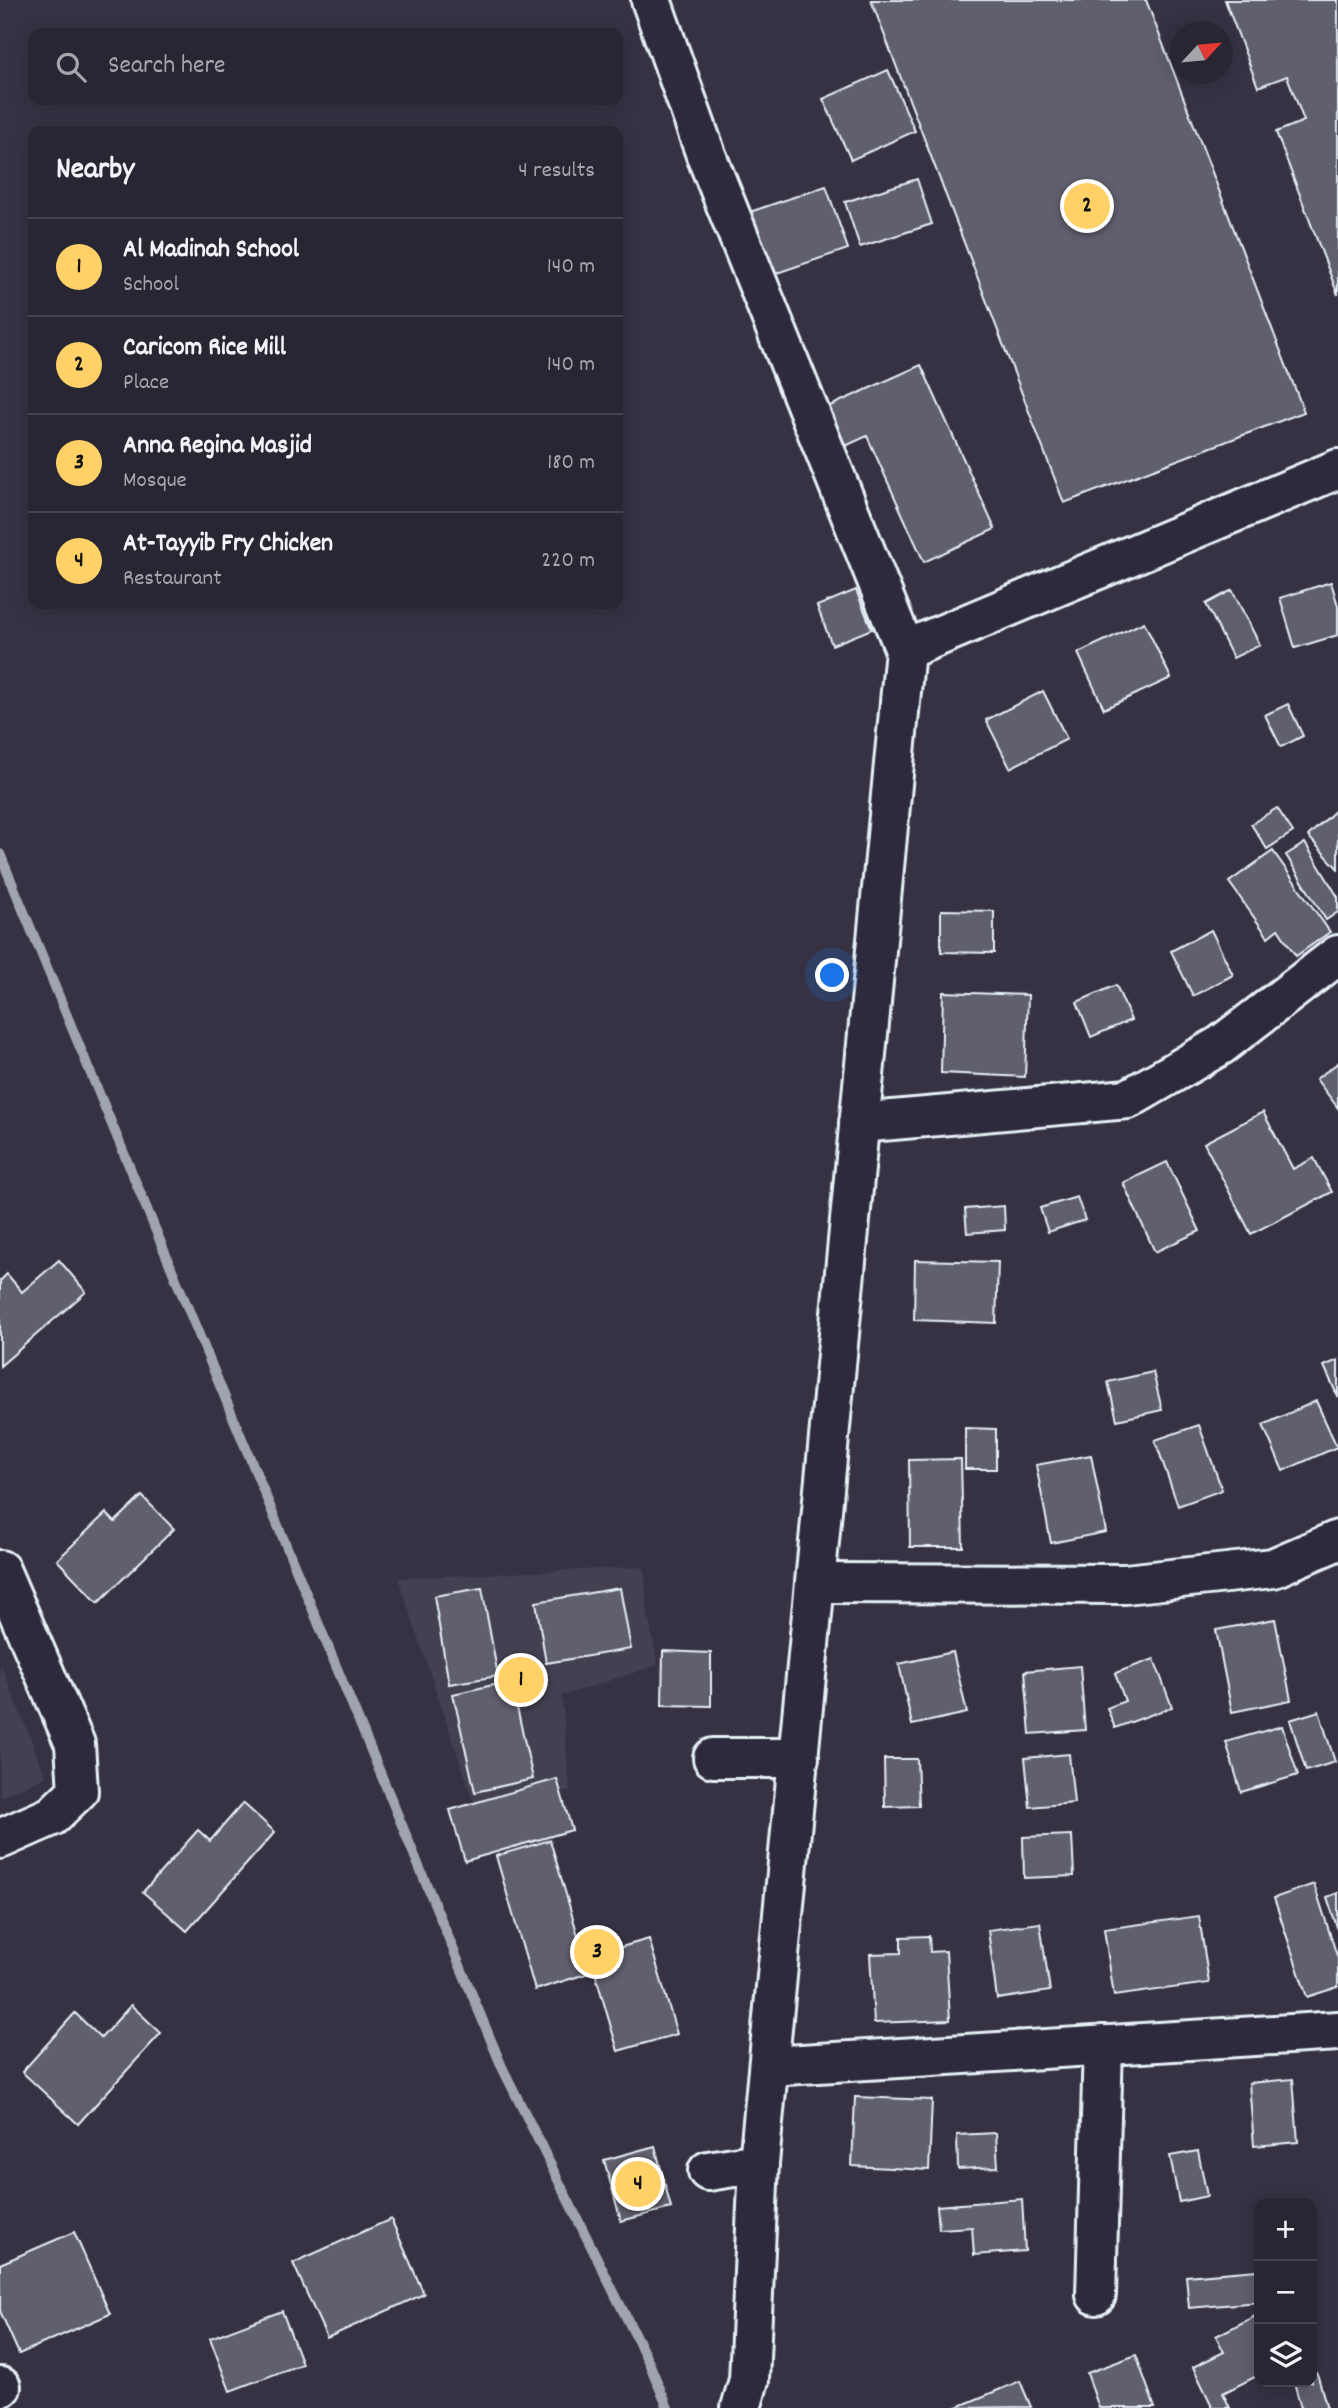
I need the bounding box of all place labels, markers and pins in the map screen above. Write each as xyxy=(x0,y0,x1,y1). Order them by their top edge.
pin: 2 xyxy=(1064,180,1110,232)
pin: 1 xyxy=(498,1654,544,1706)
pin: 3 xyxy=(574,1926,620,1978)
pin: 4 xyxy=(615,2158,661,2210)

